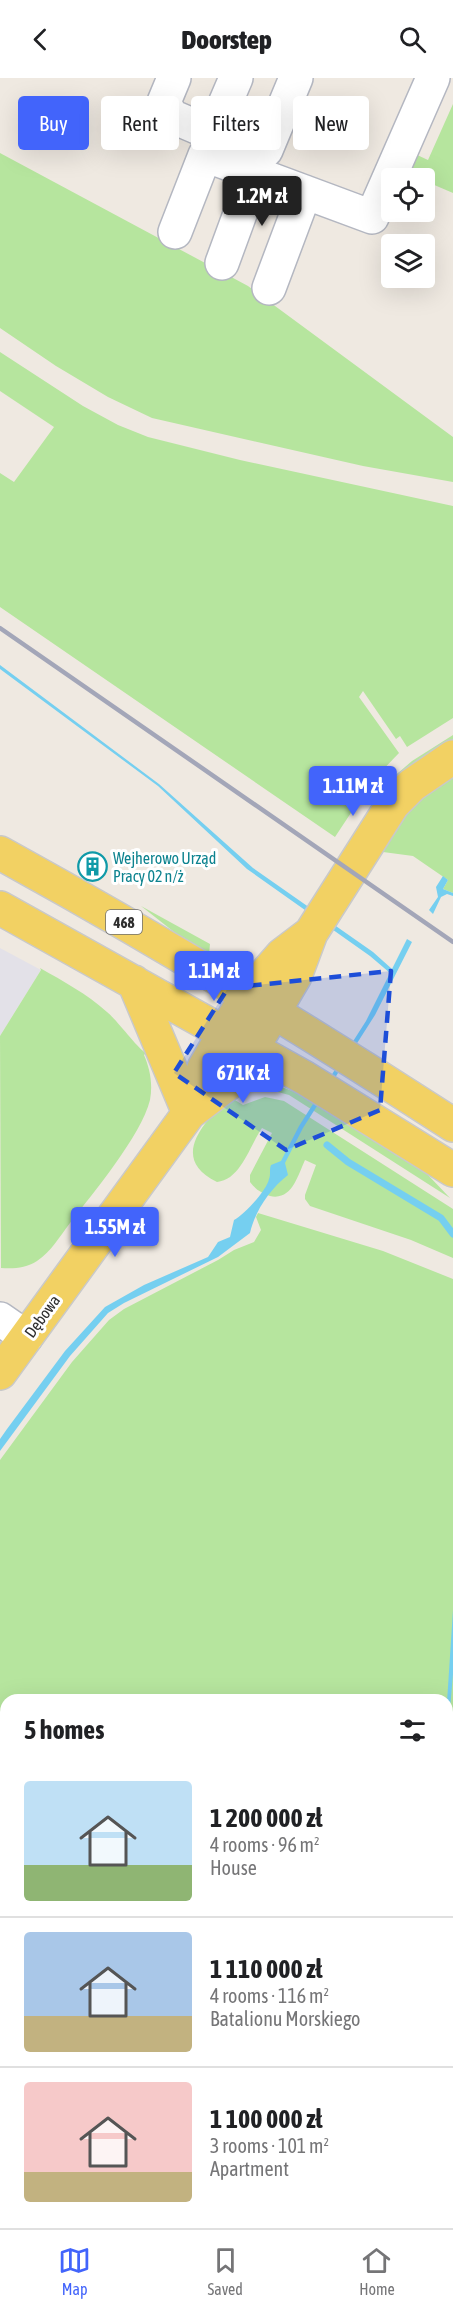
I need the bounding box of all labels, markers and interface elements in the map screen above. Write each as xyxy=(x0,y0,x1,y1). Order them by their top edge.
icon: back xyxy=(24,23,57,56)
icon: search xyxy=(396,23,429,56)
text: Doorstep xyxy=(181,24,272,55)
chip: Buy xyxy=(18,96,89,150)
chip: Rent xyxy=(101,96,179,150)
chip: Filters xyxy=(191,96,281,150)
chip: New xyxy=(293,96,369,150)
map controls xyxy=(381,168,435,288)
button: locate xyxy=(381,168,435,222)
pin: 1.2M zł xyxy=(207,176,317,227)
text: 1.2M zł xyxy=(237,184,288,207)
button: layers xyxy=(381,234,435,288)
pin: 1.11M zł xyxy=(291,766,415,817)
text: 1.11M zł xyxy=(323,774,383,797)
place label: Wejherowo Urząd Pracy 02 n/ż xyxy=(113,849,216,886)
building icon: Wejherowo Urząd Pracy 02 n/ż xyxy=(76,851,108,883)
road number: 468 xyxy=(106,910,142,934)
pin: 1.1M zł xyxy=(159,951,269,1002)
text: 1.1M zł xyxy=(189,959,240,982)
pin: 671K zł xyxy=(188,1053,298,1104)
text: 671K zł xyxy=(216,1061,270,1084)
pin: 1.55M zł xyxy=(53,1207,177,1258)
text: 1.55M zł xyxy=(85,1215,145,1238)
street label: Dębowa xyxy=(21,1291,64,1341)
icon: filters xyxy=(396,1714,429,1747)
text: 5 homes xyxy=(24,1715,104,1745)
text: 1 200 000 zł xyxy=(210,1803,322,1833)
icon: home xyxy=(72,1805,144,1877)
text: 4 rooms · 96 m² xyxy=(210,1833,320,1856)
text: House xyxy=(210,1856,257,1879)
text: 1 110 000 zł xyxy=(210,1954,322,1984)
icon: home xyxy=(72,1956,144,2028)
text: 4 rooms · 116 m² xyxy=(210,1984,329,2007)
text: Batalionu Morskiego xyxy=(210,2007,360,2030)
text: 1 100 000 zł xyxy=(210,2104,322,2134)
icon: home xyxy=(72,2106,144,2178)
text: 3 rooms · 101 m² xyxy=(210,2134,329,2157)
text: Apartment xyxy=(210,2157,289,2180)
tab: Map xyxy=(58,2244,91,2298)
tab: Saved xyxy=(207,2244,243,2298)
tab: Home xyxy=(359,2244,395,2298)

